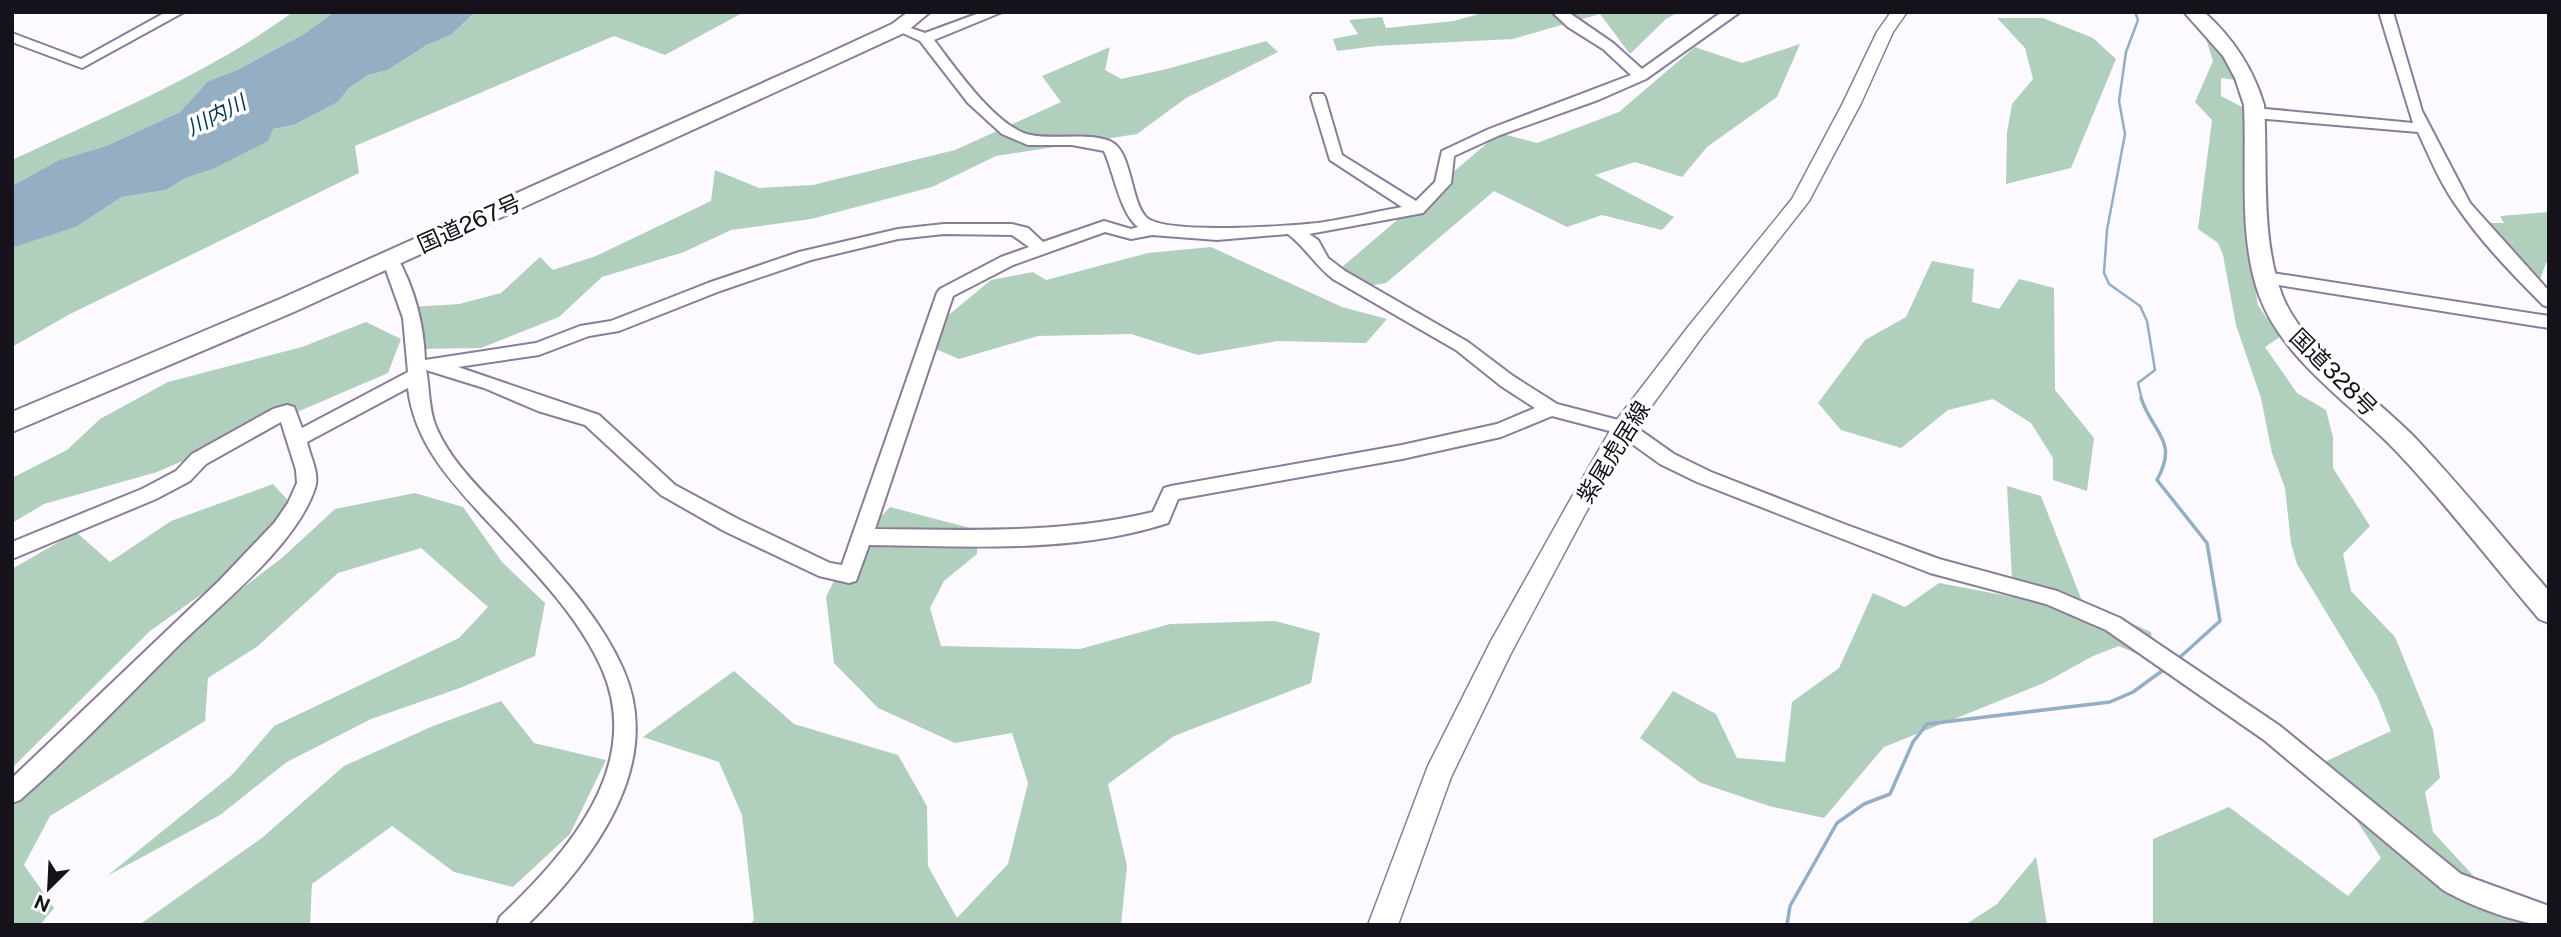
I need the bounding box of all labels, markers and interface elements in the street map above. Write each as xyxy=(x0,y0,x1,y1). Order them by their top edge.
water label: 川内川 xyxy=(182,89,252,140)
street label: 国道267号 xyxy=(413,188,525,258)
street label: 国道328号 xyxy=(2285,323,2383,421)
street label: 紫尾虎居線 xyxy=(1571,396,1655,508)
north arrow xyxy=(14,853,84,923)
text: N xyxy=(31,890,53,917)

